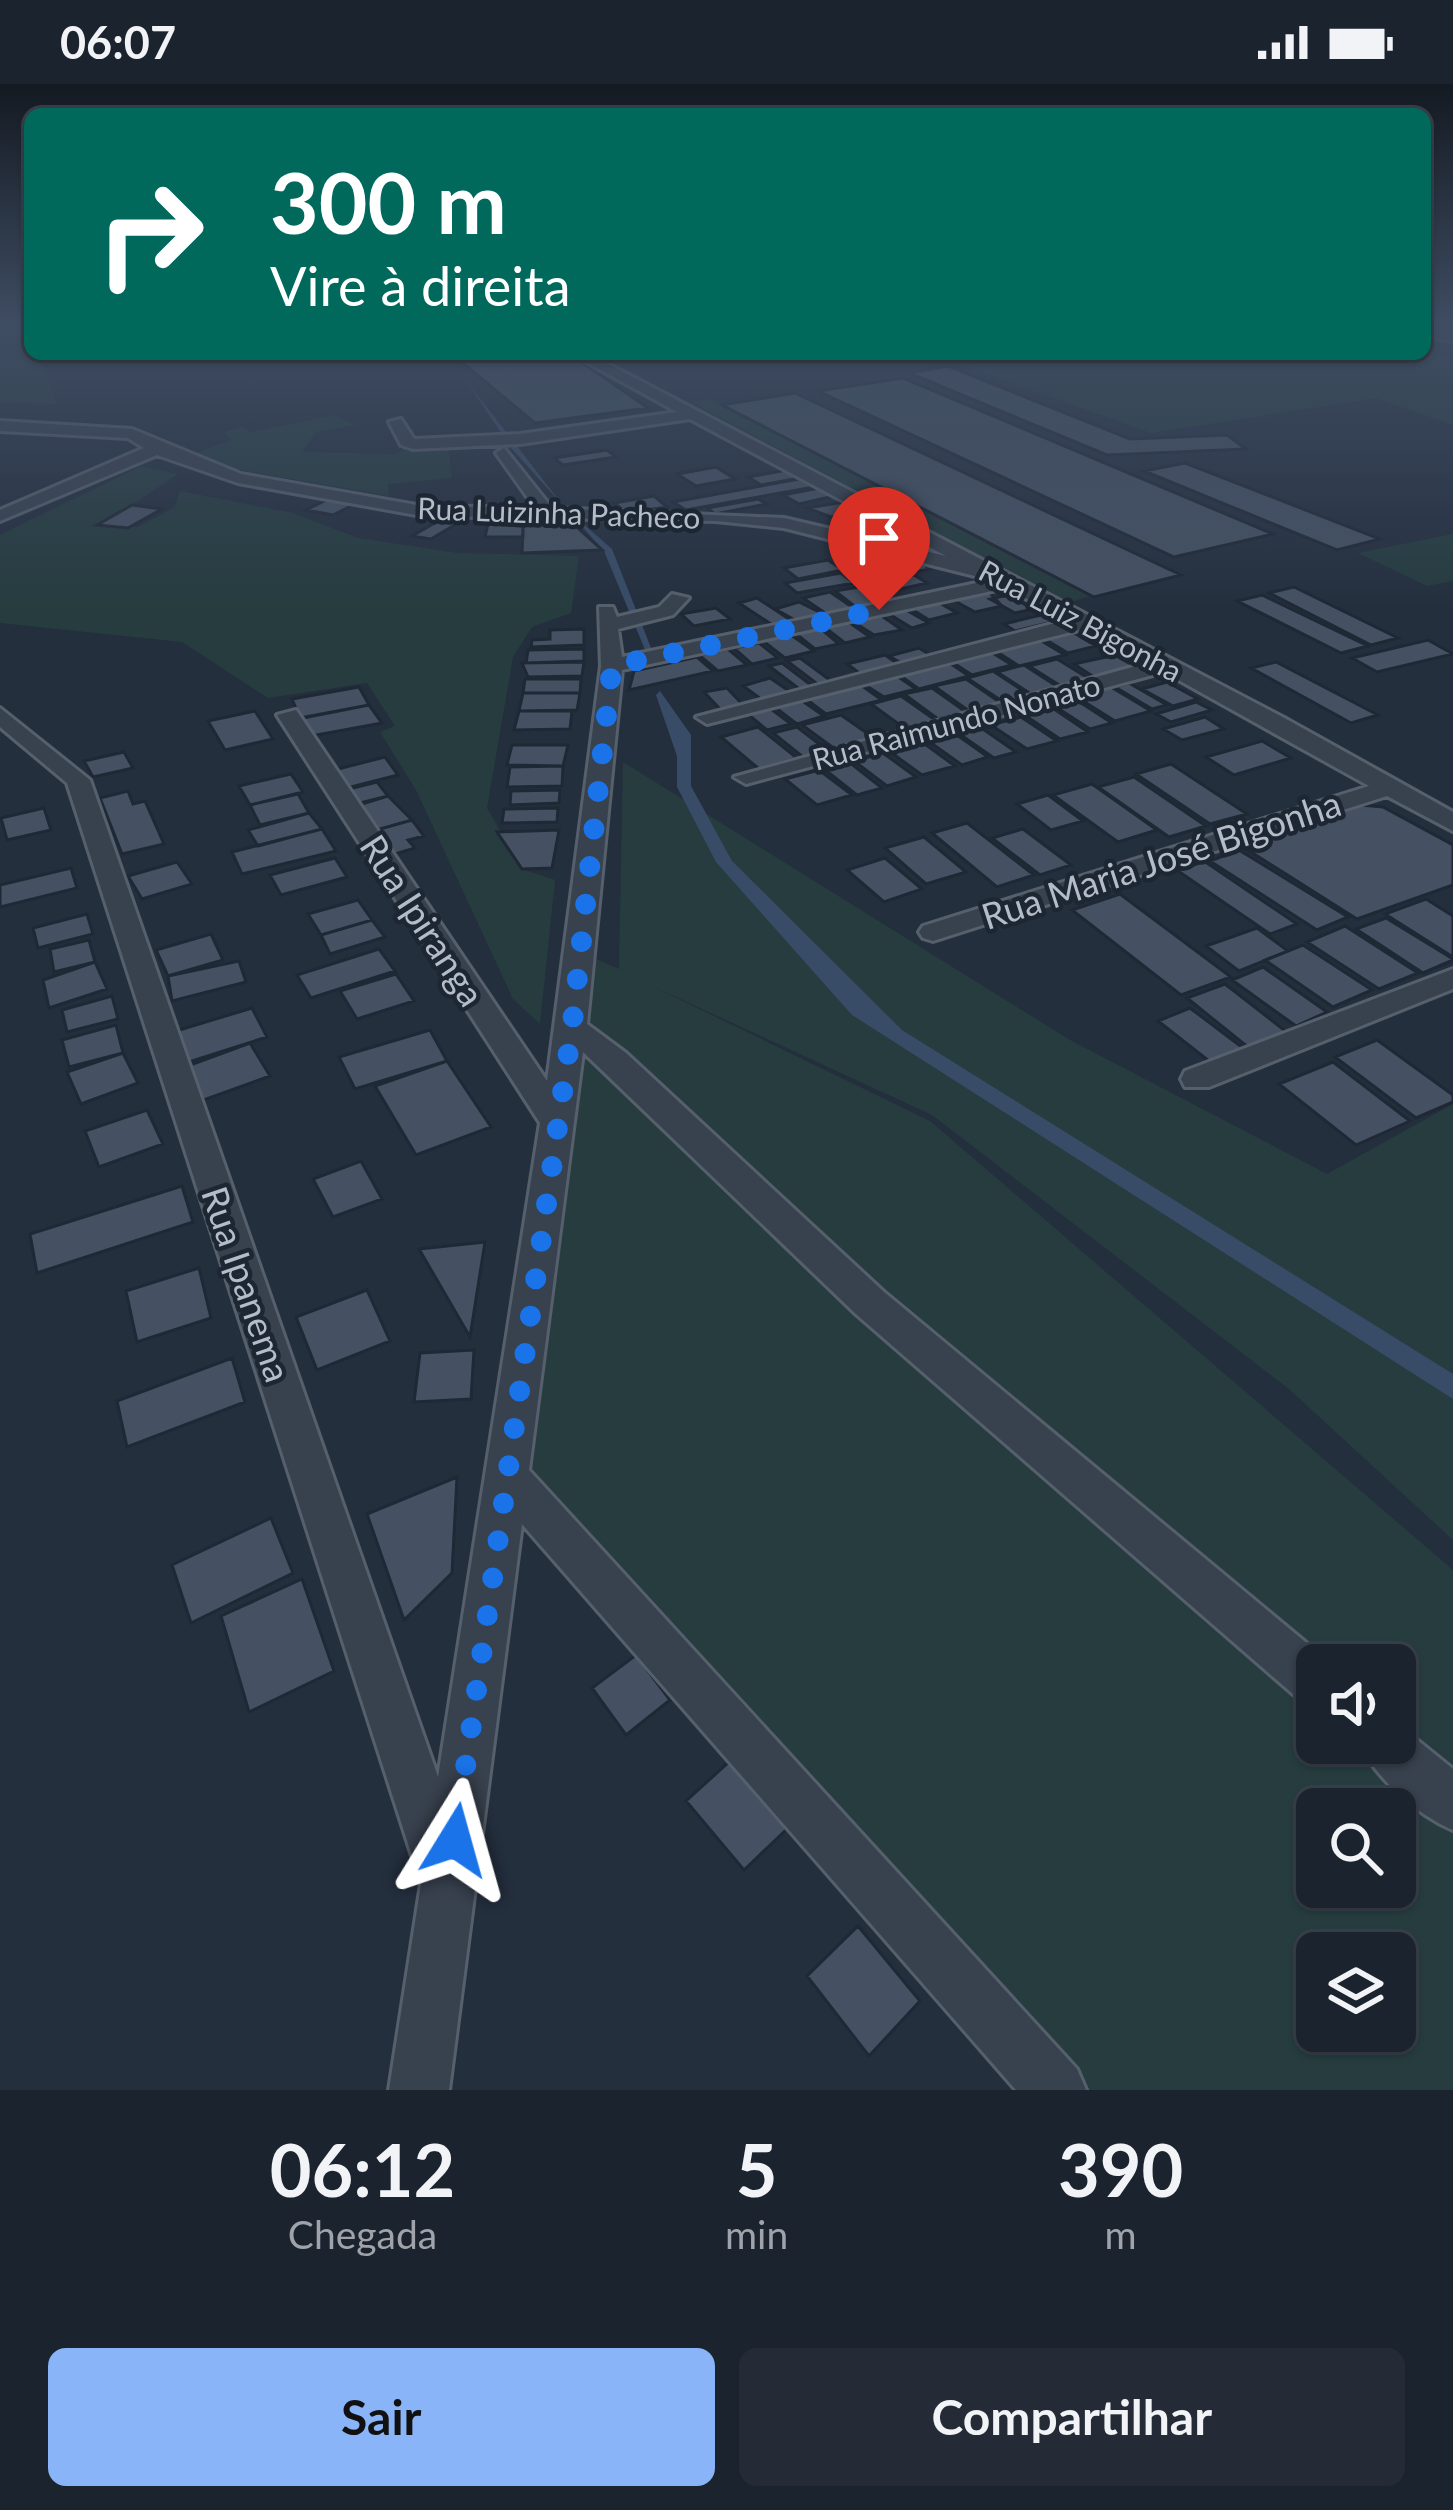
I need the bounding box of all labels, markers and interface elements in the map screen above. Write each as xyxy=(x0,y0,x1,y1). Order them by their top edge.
text: 06:07 xyxy=(60,15,176,69)
text: 300 m xyxy=(270,151,507,252)
icon: right xyxy=(72,156,228,312)
text: Vire à direita xyxy=(270,253,570,318)
pin xyxy=(828,487,930,610)
street label: Rua Luizinha Pacheco xyxy=(417,489,701,535)
icon: arrive xyxy=(846,505,912,571)
street label: Rua Luiz Bigonha xyxy=(974,551,1188,689)
street label: Rua Raimundo Nonato xyxy=(808,665,1104,777)
street label: Rua Maria José Bigonha xyxy=(976,780,1346,938)
street label: Rua Ipiranga xyxy=(351,826,495,1014)
street label: Rua Ipanema xyxy=(193,1181,301,1387)
map controls xyxy=(1296,1644,1416,2052)
button: sound xyxy=(1296,1644,1416,1764)
position arrow xyxy=(392,1777,518,1903)
button: search xyxy=(1296,1788,1416,1908)
button: layers xyxy=(1296,1932,1416,2052)
text: 06:12 xyxy=(270,2126,455,2212)
text: 5 xyxy=(736,2126,778,2212)
text: 390 xyxy=(1058,2126,1183,2212)
text: Chegada xyxy=(288,2211,437,2257)
text: min xyxy=(725,2211,788,2257)
text: m xyxy=(1105,2211,1137,2257)
button: Sair xyxy=(48,2348,715,2486)
button: Compartilhar xyxy=(739,2348,1405,2486)

